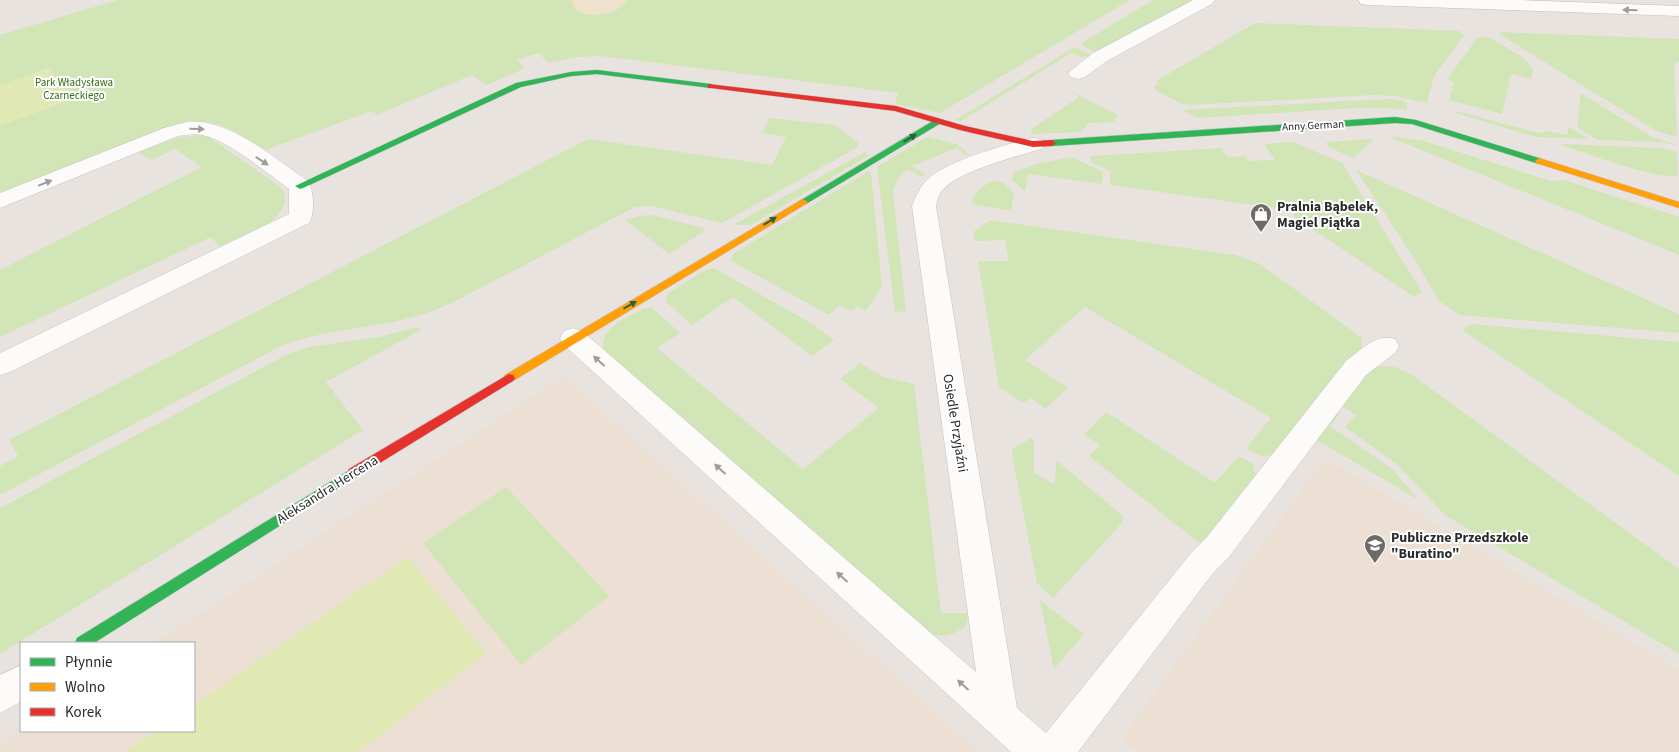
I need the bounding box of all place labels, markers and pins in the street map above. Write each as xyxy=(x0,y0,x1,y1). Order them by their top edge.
place label: Pralnia Bąbelek, Magiel Piątka xyxy=(1277,197,1378,233)
shop icon: Pralnia Bąbelek, Magiel Piątka xyxy=(1249,202,1273,233)
place label: Publiczne Przedszkole "Buratino" xyxy=(1391,528,1529,564)
school or university icon: Publiczne Przedszkole "Buratino" xyxy=(1363,533,1387,564)

